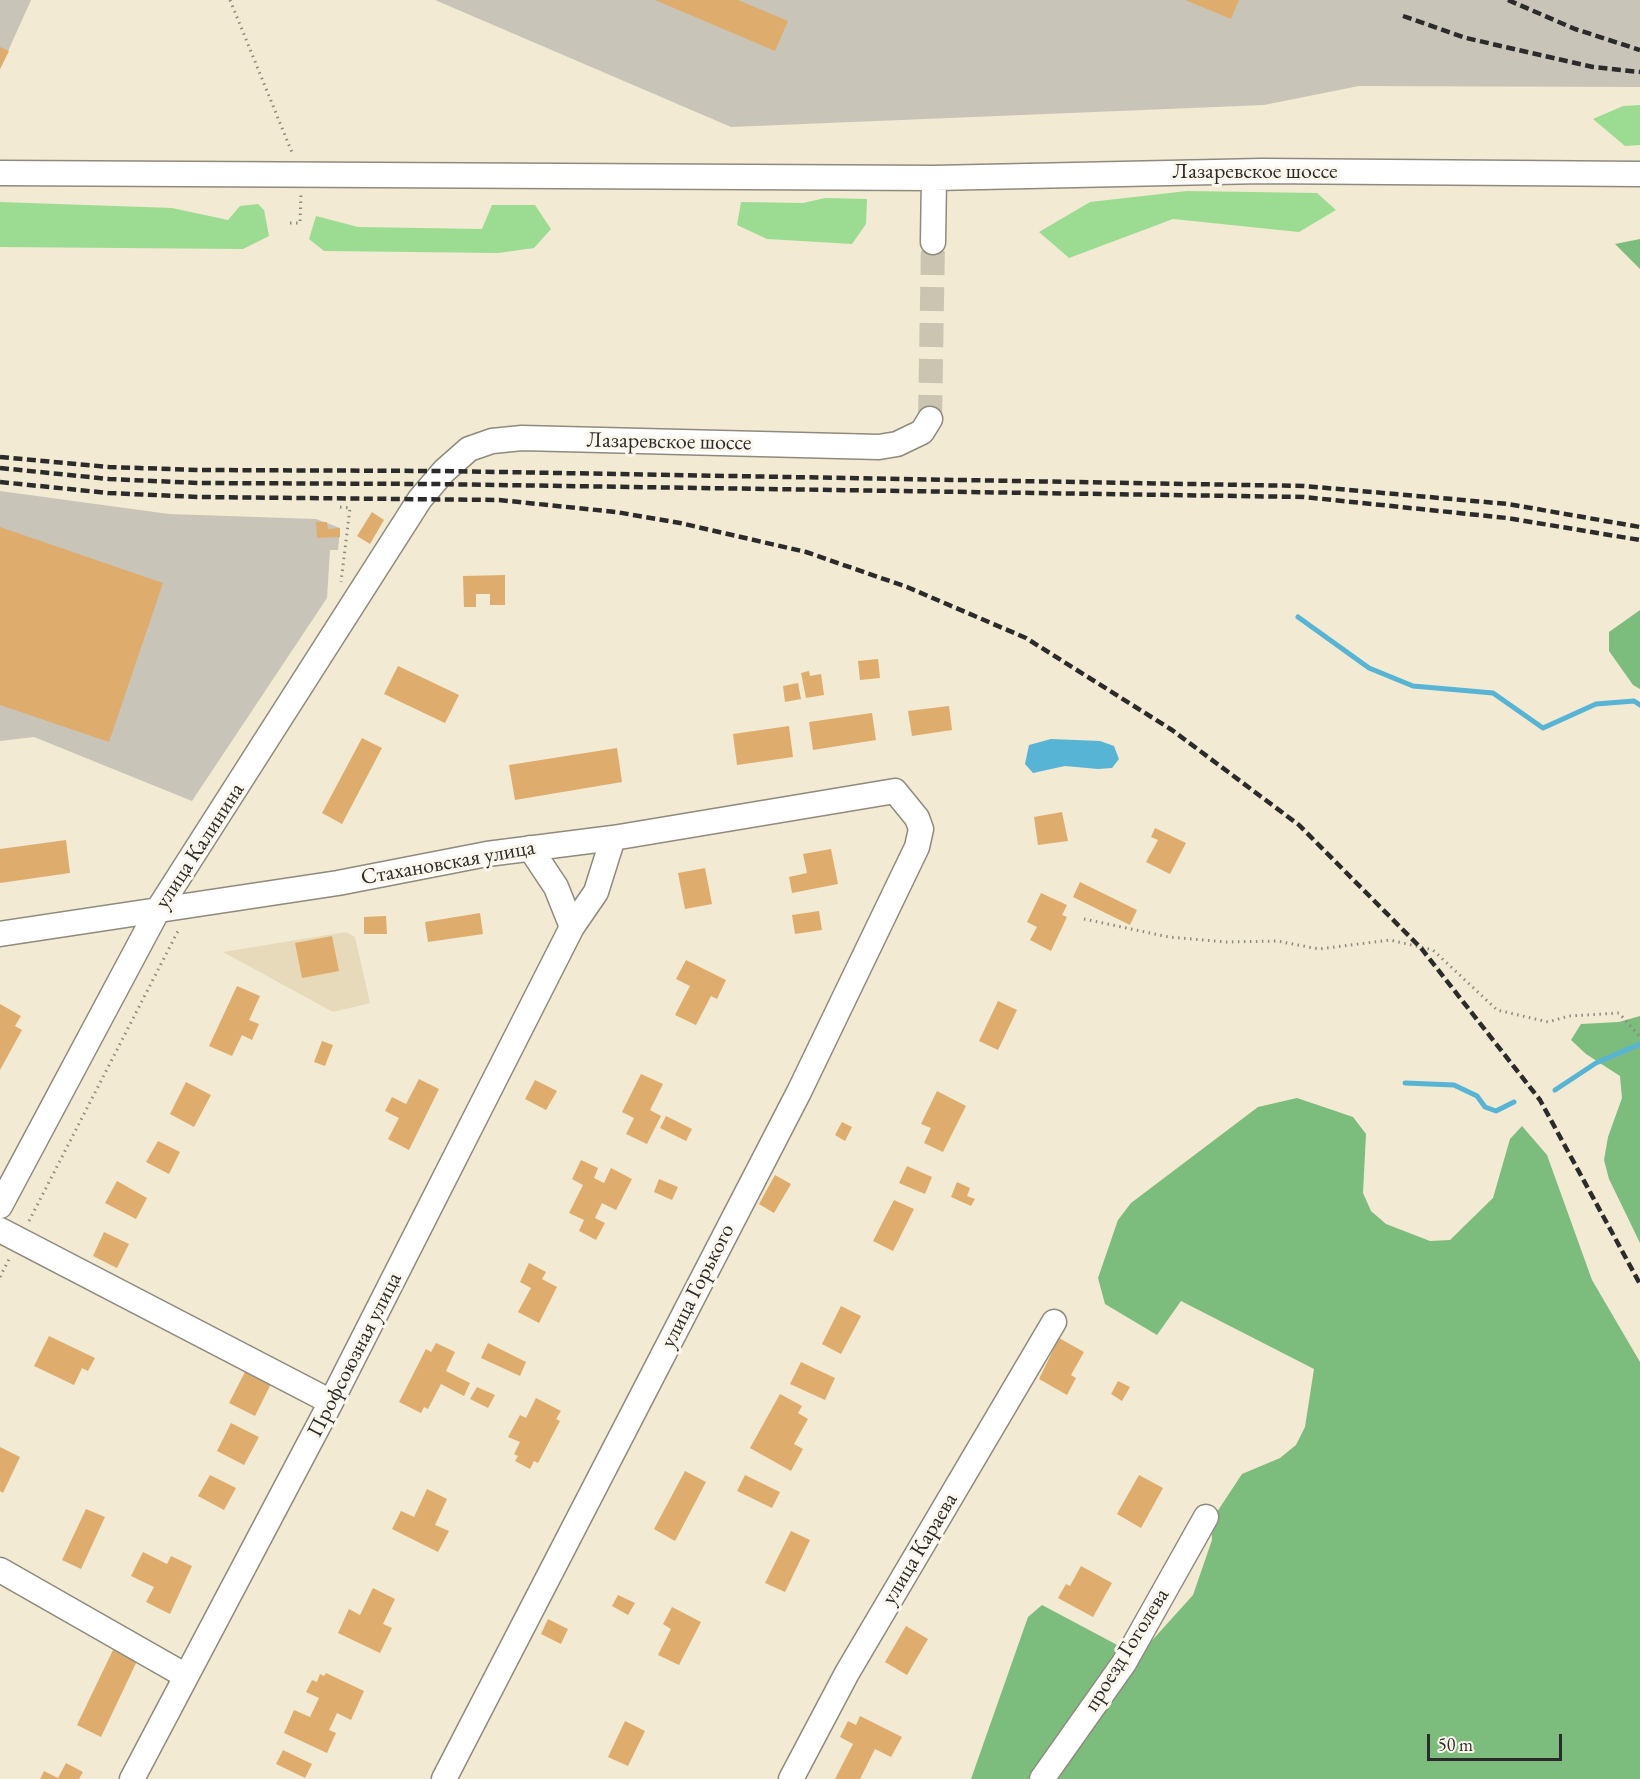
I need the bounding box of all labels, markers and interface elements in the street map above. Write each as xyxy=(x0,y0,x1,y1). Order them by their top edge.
street label: Лазаревское шоссе xyxy=(1173,159,1337,185)
street label: Лазаревское шоссе xyxy=(586,427,752,457)
street label: улица Калинина xyxy=(150,778,250,914)
street label: Стахановская улица xyxy=(359,835,537,891)
street label: улица Горького xyxy=(655,1220,741,1352)
street label: Профсоюзная улица xyxy=(302,1268,408,1442)
street label: улица Караева xyxy=(876,1488,964,1610)
street label: проезд Гоголева xyxy=(1079,1584,1175,1716)
scale bar xyxy=(1430,1722,1565,1760)
text: 50 m xyxy=(1438,1733,1473,1756)

